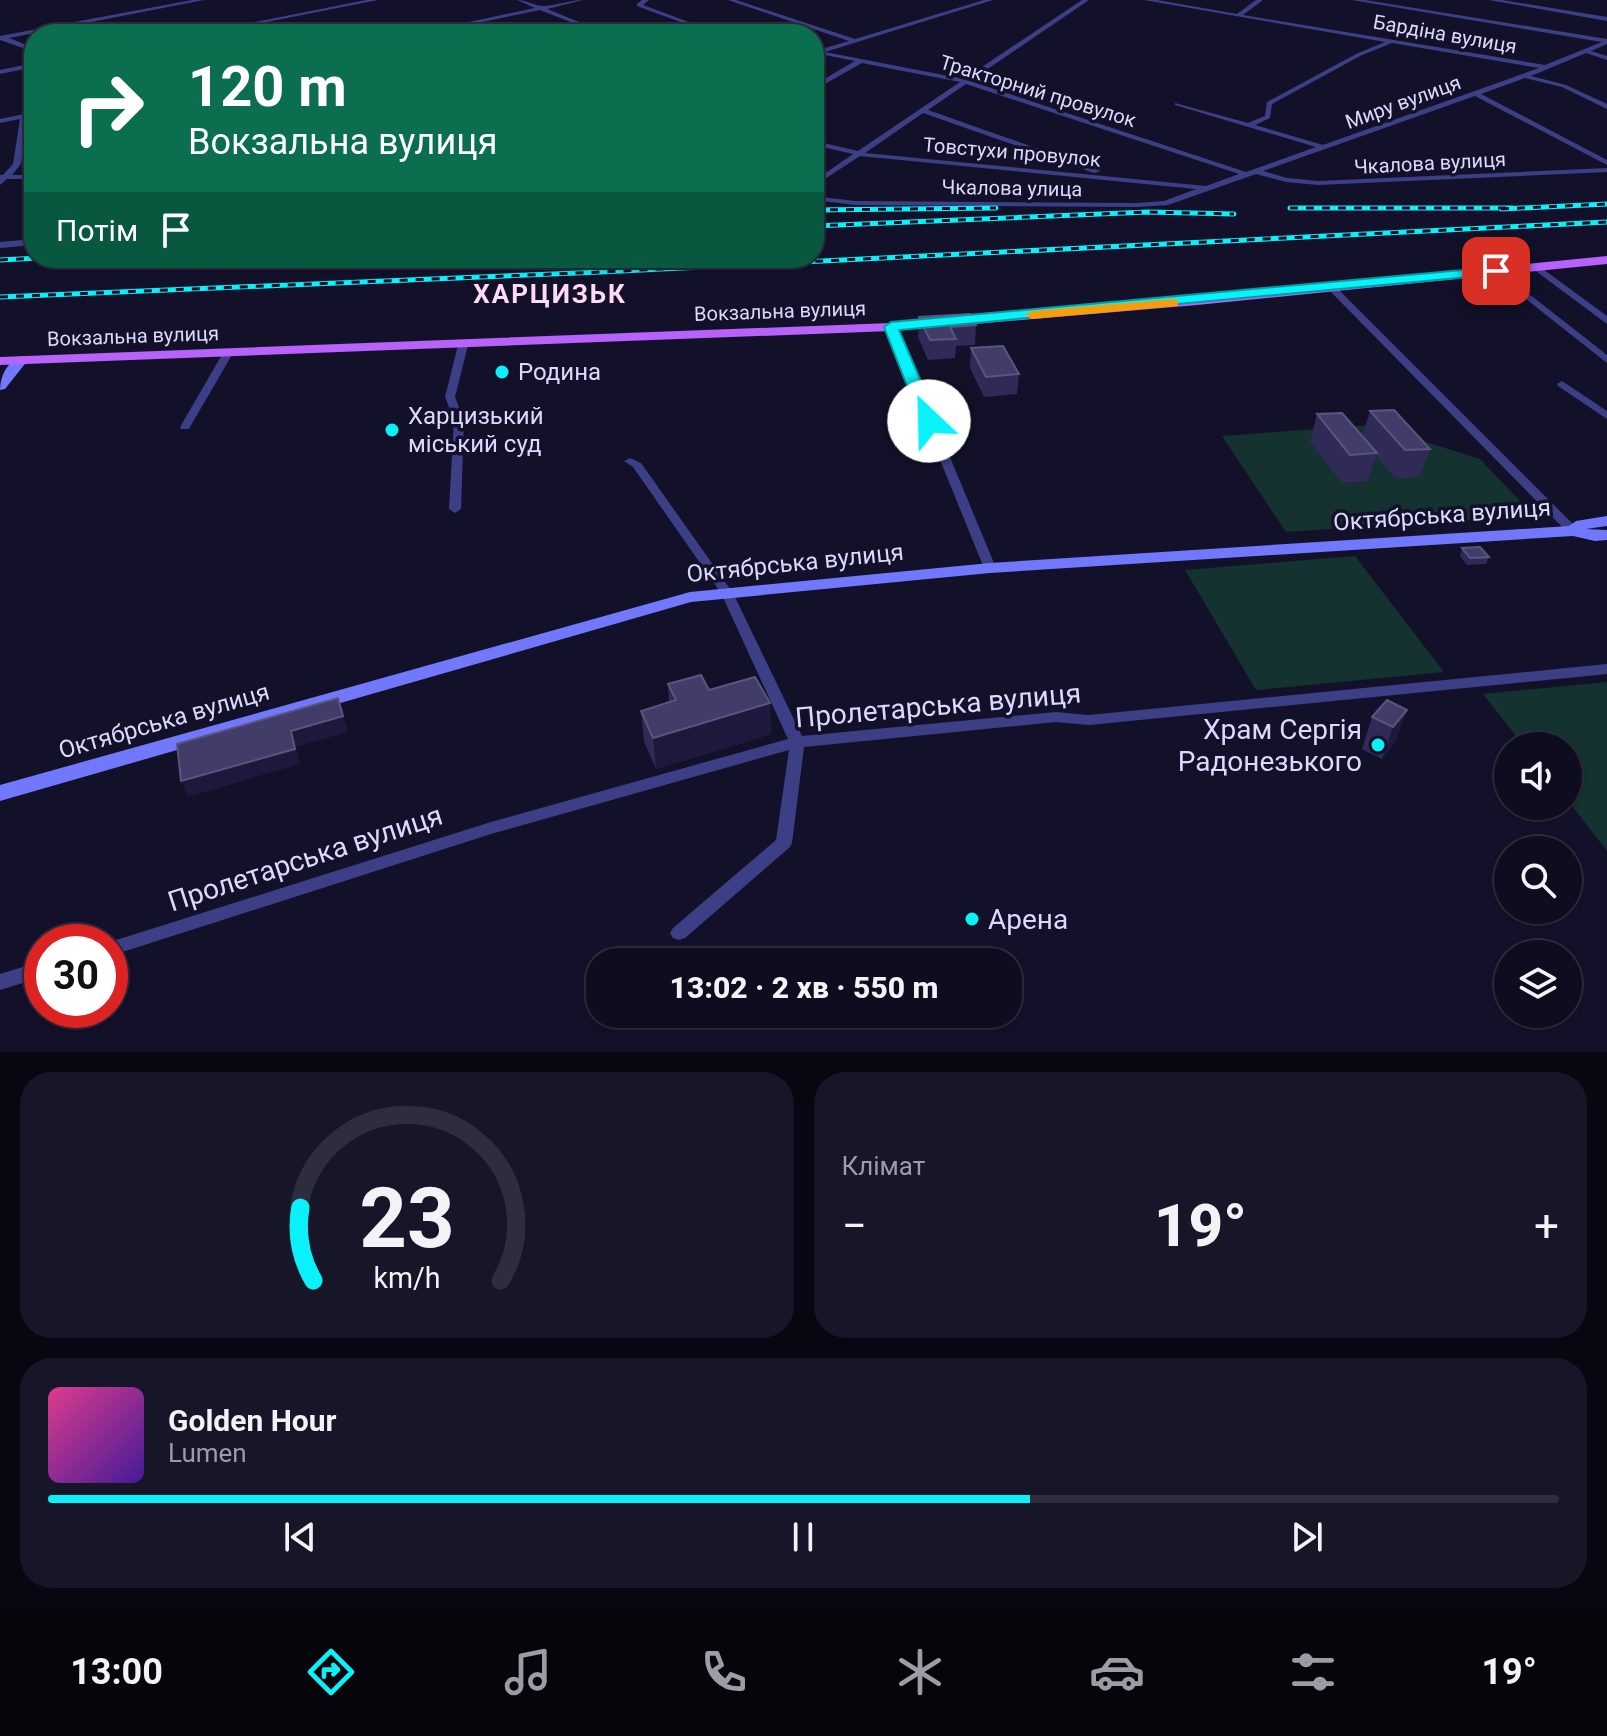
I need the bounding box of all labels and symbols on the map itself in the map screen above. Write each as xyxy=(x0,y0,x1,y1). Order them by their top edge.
street label: Бардіна вулиця xyxy=(1371,10,1519,58)
street label: Тракторний провулок xyxy=(937,50,1139,132)
street label: Миру вулиця xyxy=(1342,70,1464,134)
street label: Товстухи провулок xyxy=(922,132,1102,172)
street label: Чкалова вулиця xyxy=(1353,147,1507,179)
street label: Чкалова улица xyxy=(942,175,1082,201)
pin xyxy=(1462,237,1530,305)
district label: ХАРЦИЗЬК xyxy=(473,279,627,309)
street label: Вокзальна вулиця xyxy=(694,296,866,326)
street label: Вокзальна вулиця xyxy=(47,321,219,351)
place label: Родина xyxy=(518,358,601,386)
marker: Родина xyxy=(493,363,511,381)
position arrow xyxy=(887,379,971,463)
place label: Харцизький міський суд xyxy=(408,402,544,458)
marker: Харцизький міський суд xyxy=(383,421,401,439)
street label: Октябрська вулиця xyxy=(1332,493,1552,537)
street label: Октябрська вулиця xyxy=(685,538,905,588)
street label: Октябрська вулиця xyxy=(55,677,273,765)
street label: Пролетарська вулиця xyxy=(794,677,1082,734)
place label: Храм Сергія Радонезького xyxy=(1178,713,1362,778)
marker: Храм Сергія Радонезького xyxy=(1369,736,1387,754)
street label: Пролетарська вулиця xyxy=(164,798,447,918)
place label: Арена xyxy=(988,903,1068,936)
marker: Арена xyxy=(963,910,981,928)
speed limit sign: 30 xyxy=(24,924,128,1028)

